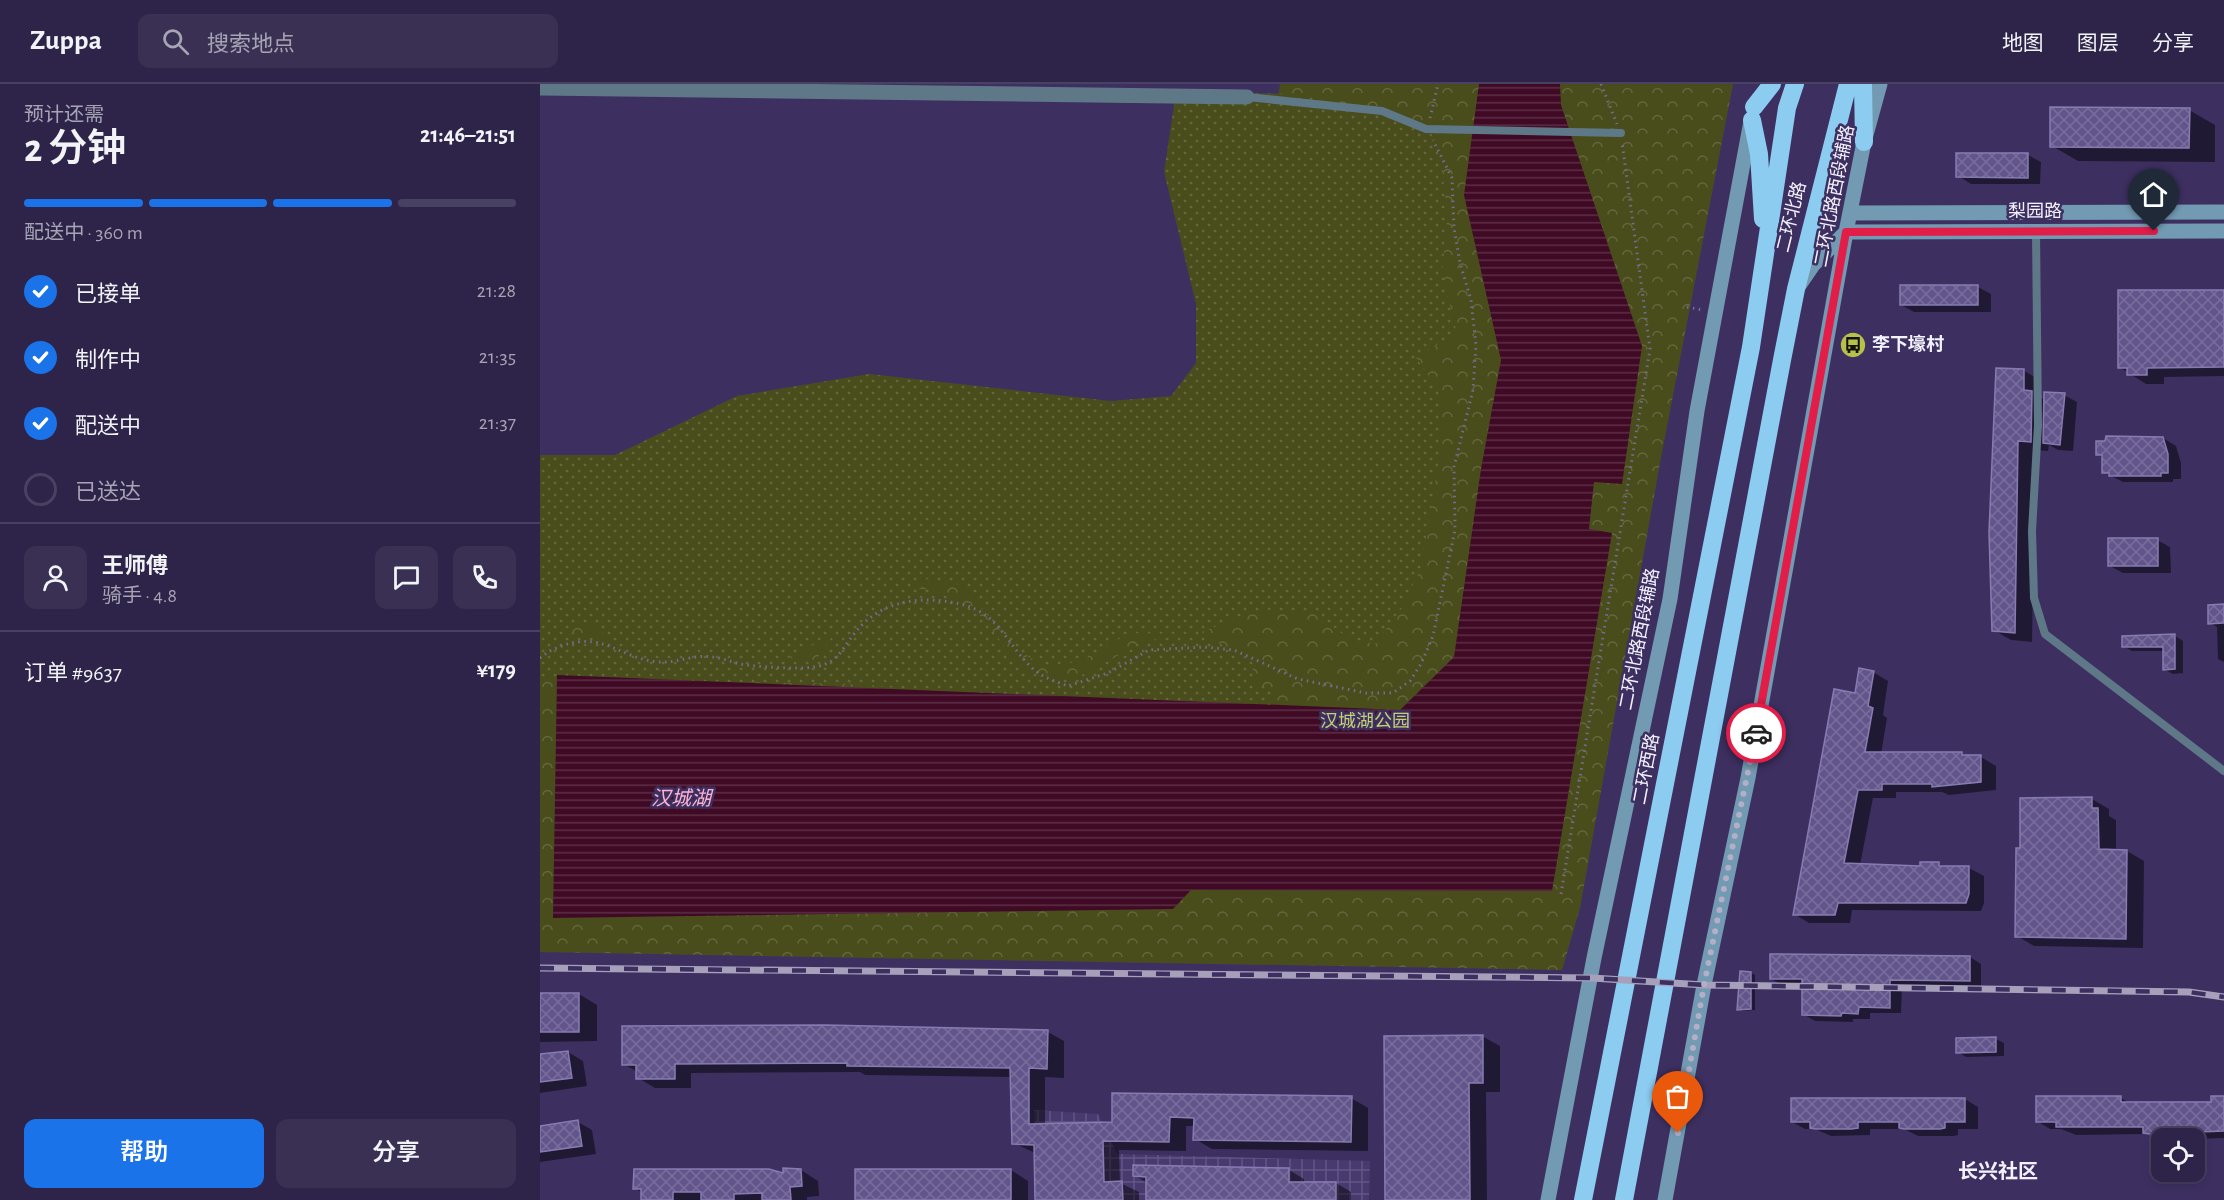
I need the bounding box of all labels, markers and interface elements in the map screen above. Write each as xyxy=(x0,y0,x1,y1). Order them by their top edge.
search box xyxy=(138,14,558,68)
icon: search xyxy=(159,25,192,58)
text: Zuppa xyxy=(30,27,102,55)
text: 搜索地点 xyxy=(207,33,295,55)
text: 地图 xyxy=(2002,33,2044,54)
text: 图层 xyxy=(2077,33,2119,54)
text: 分享 xyxy=(2152,33,2194,54)
text: 预计还需 xyxy=(24,105,104,125)
street label: 二环北路西段辅路 xyxy=(1810,123,1858,268)
text: 21:46–21:51 xyxy=(420,124,516,146)
text: 2 分钟 xyxy=(24,130,126,169)
pin xyxy=(2128,169,2179,231)
icon: home xyxy=(2137,178,2170,211)
street label: 二环北路 xyxy=(1773,179,1809,254)
street label: 梨园路 xyxy=(2008,201,2062,221)
text: 配送中 · 360 m xyxy=(24,223,143,243)
icon: check xyxy=(24,275,57,308)
text: 21:28 xyxy=(477,281,516,301)
text: 已接单 xyxy=(75,283,141,305)
bus stop icon: 李下壕村 xyxy=(1838,330,1868,360)
place label: 李下壕村 xyxy=(1872,334,1944,354)
icon: check xyxy=(24,341,57,374)
text: 21:35 xyxy=(479,347,516,367)
text: 制作中 xyxy=(75,349,141,371)
icon: check xyxy=(24,407,57,440)
text: 21:37 xyxy=(479,413,516,433)
text: 配送中 xyxy=(75,415,141,437)
text: 已送达 xyxy=(75,481,141,503)
button: person xyxy=(24,546,87,609)
button: chat xyxy=(375,546,438,609)
button: phone xyxy=(453,546,516,609)
text: 王师傅 xyxy=(102,555,168,577)
street label: 二环北路西段辅路 xyxy=(1615,566,1663,711)
text: 骑手 · 4.8 xyxy=(102,586,177,606)
text: ¥179 xyxy=(476,659,516,681)
text: 订单 #9637 xyxy=(24,662,122,684)
courier xyxy=(1726,703,1786,763)
park label: 汉城湖公园 xyxy=(1320,711,1410,731)
icon: car xyxy=(1740,717,1773,750)
street label: 二环西路 xyxy=(1629,732,1663,806)
water label: 汉城湖 xyxy=(651,788,714,809)
pin xyxy=(1652,1071,1703,1133)
icon: bag xyxy=(1661,1080,1694,1113)
button: 帮助 xyxy=(24,1119,264,1188)
button: 分享 xyxy=(276,1119,516,1188)
map controls xyxy=(2151,1128,2205,1182)
button: locate xyxy=(2151,1128,2205,1182)
district label: 长兴社区 xyxy=(1958,1160,2038,1182)

